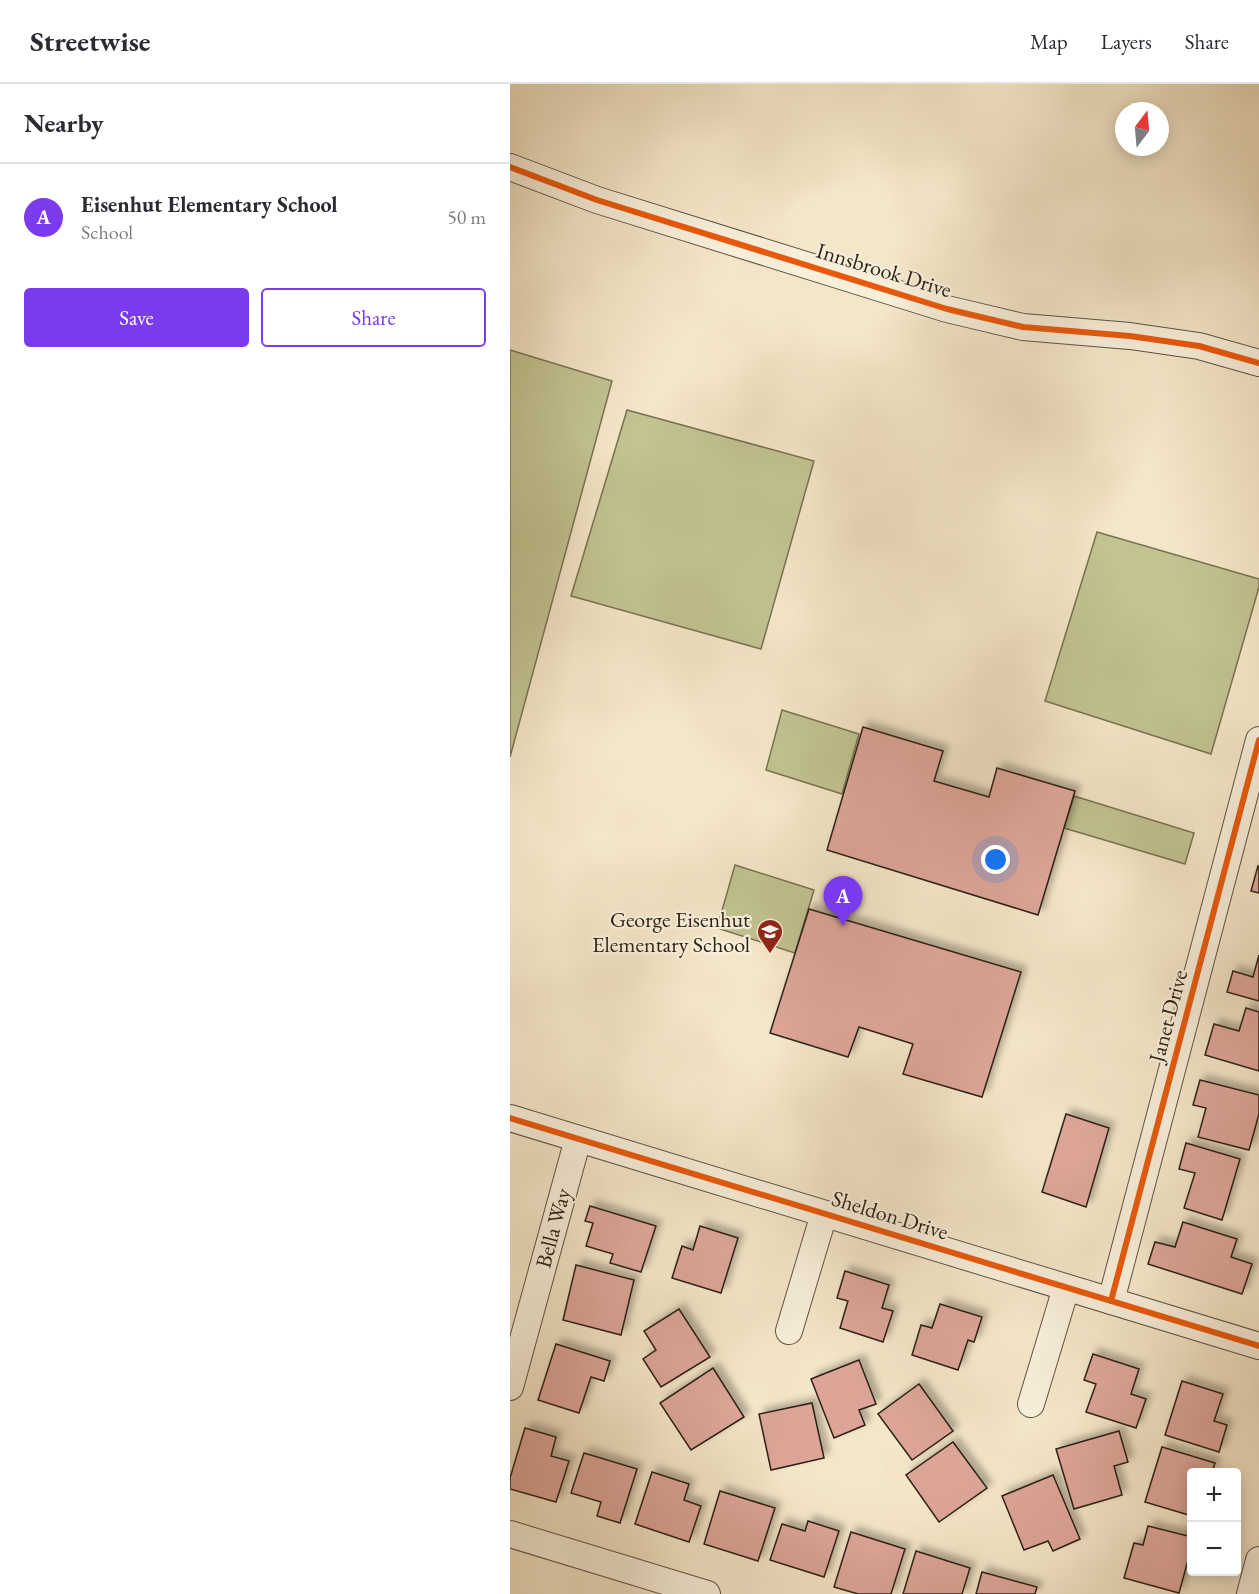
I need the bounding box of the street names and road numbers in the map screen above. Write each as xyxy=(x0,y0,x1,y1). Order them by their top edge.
street label: Innsbrook Drive xyxy=(813,236,955,304)
street label: Janet Drive xyxy=(1141,966,1194,1067)
street label: Sheldon Drive xyxy=(828,1184,952,1247)
street label: Bella Way xyxy=(528,1185,578,1271)

